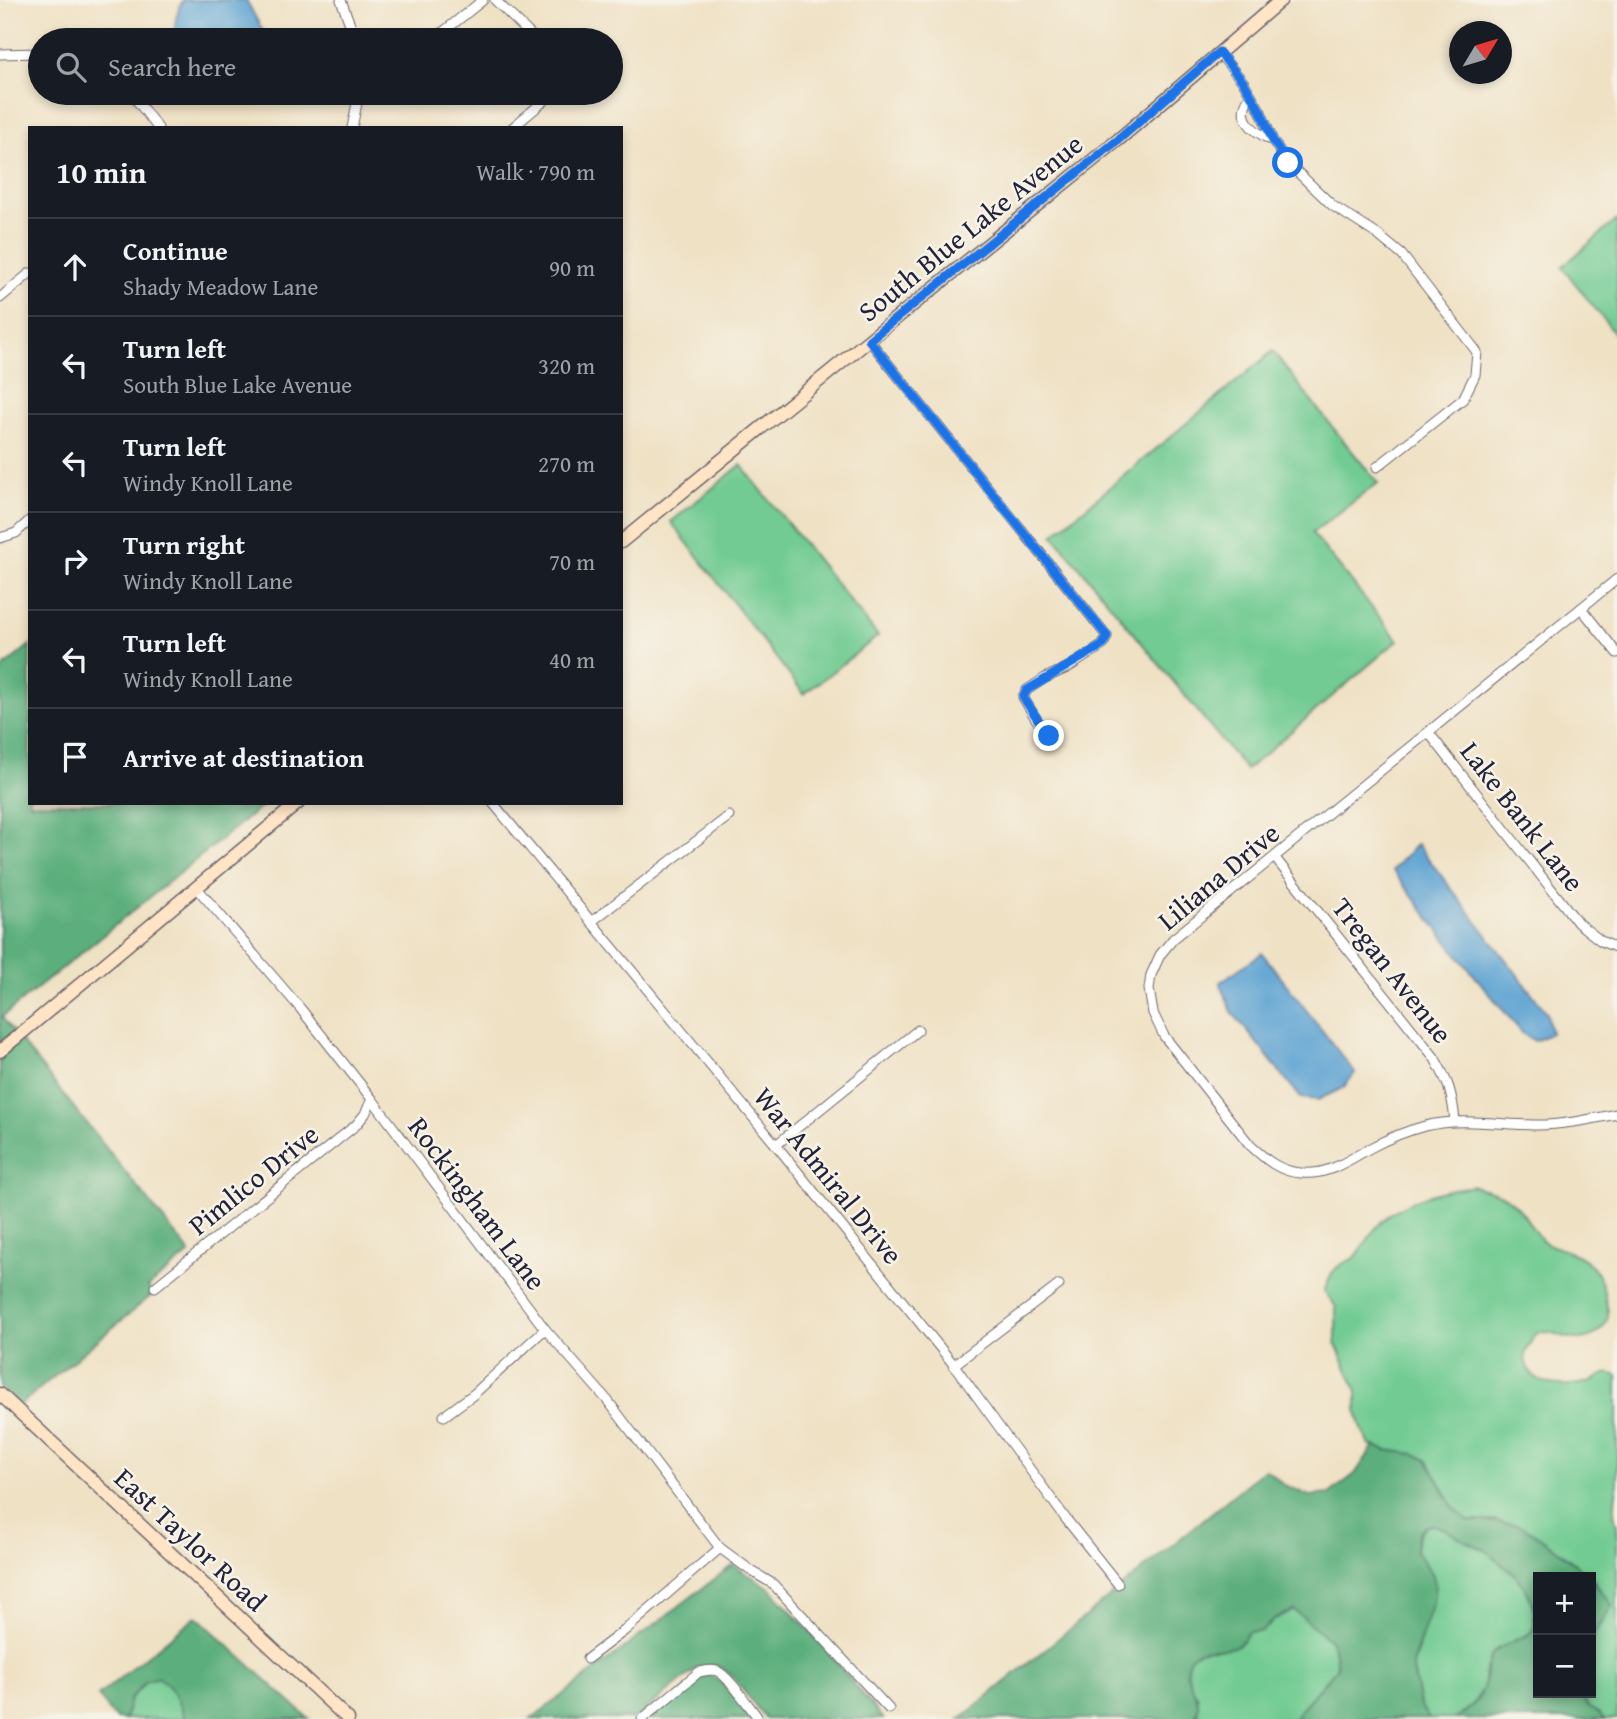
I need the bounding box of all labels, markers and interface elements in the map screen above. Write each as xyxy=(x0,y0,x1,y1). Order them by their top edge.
north arrow xyxy=(1449,21,1512,84)
search box xyxy=(28,28,623,105)
text: Search here xyxy=(108,47,236,86)
icon: search xyxy=(52,48,90,86)
street label: South Blue Lake Avenue xyxy=(849,123,1091,331)
route start xyxy=(1272,147,1303,178)
text: 10 min xyxy=(56,150,146,194)
text: Walk · 790 m xyxy=(476,155,595,188)
text: Continue xyxy=(123,231,228,270)
icon: ahead xyxy=(56,248,94,286)
text: 90 m xyxy=(549,251,595,284)
text: Shady Meadow Lane xyxy=(123,270,318,303)
text: Turn left xyxy=(123,329,226,368)
icon: left xyxy=(56,346,94,384)
text: 320 m xyxy=(538,349,595,382)
text: South Blue Lake Avenue xyxy=(123,368,352,401)
text: Turn left xyxy=(123,427,226,466)
icon: left xyxy=(56,444,94,482)
text: 270 m xyxy=(538,447,595,480)
text: Windy Knoll Lane xyxy=(123,466,293,499)
text: Turn right xyxy=(123,525,245,564)
icon: right xyxy=(56,542,94,580)
text: 70 m xyxy=(549,545,595,578)
text: Windy Knoll Lane xyxy=(123,564,293,597)
text: Turn left xyxy=(123,623,226,662)
icon: left xyxy=(56,640,94,678)
text: 40 m xyxy=(549,643,595,676)
text: Windy Knoll Lane xyxy=(123,662,293,695)
route end xyxy=(1033,720,1064,751)
street label: Lake Bank Lane xyxy=(1451,732,1595,900)
icon: arrive xyxy=(56,738,94,776)
text: Arrive at destination xyxy=(123,738,364,777)
street label: Liliana Drive xyxy=(1148,813,1288,939)
street label: Tregan Avenue xyxy=(1323,888,1463,1052)
street label: War Admiral Drive xyxy=(745,1078,913,1272)
street label: Rockingham Lane xyxy=(399,1108,557,1298)
street label: Pimlico Drive xyxy=(179,1114,327,1244)
street label: East Taylor Road xyxy=(106,1458,276,1620)
map controls xyxy=(1533,1572,1596,1698)
button: + xyxy=(1533,1572,1596,1635)
button: − xyxy=(1533,1635,1596,1698)

